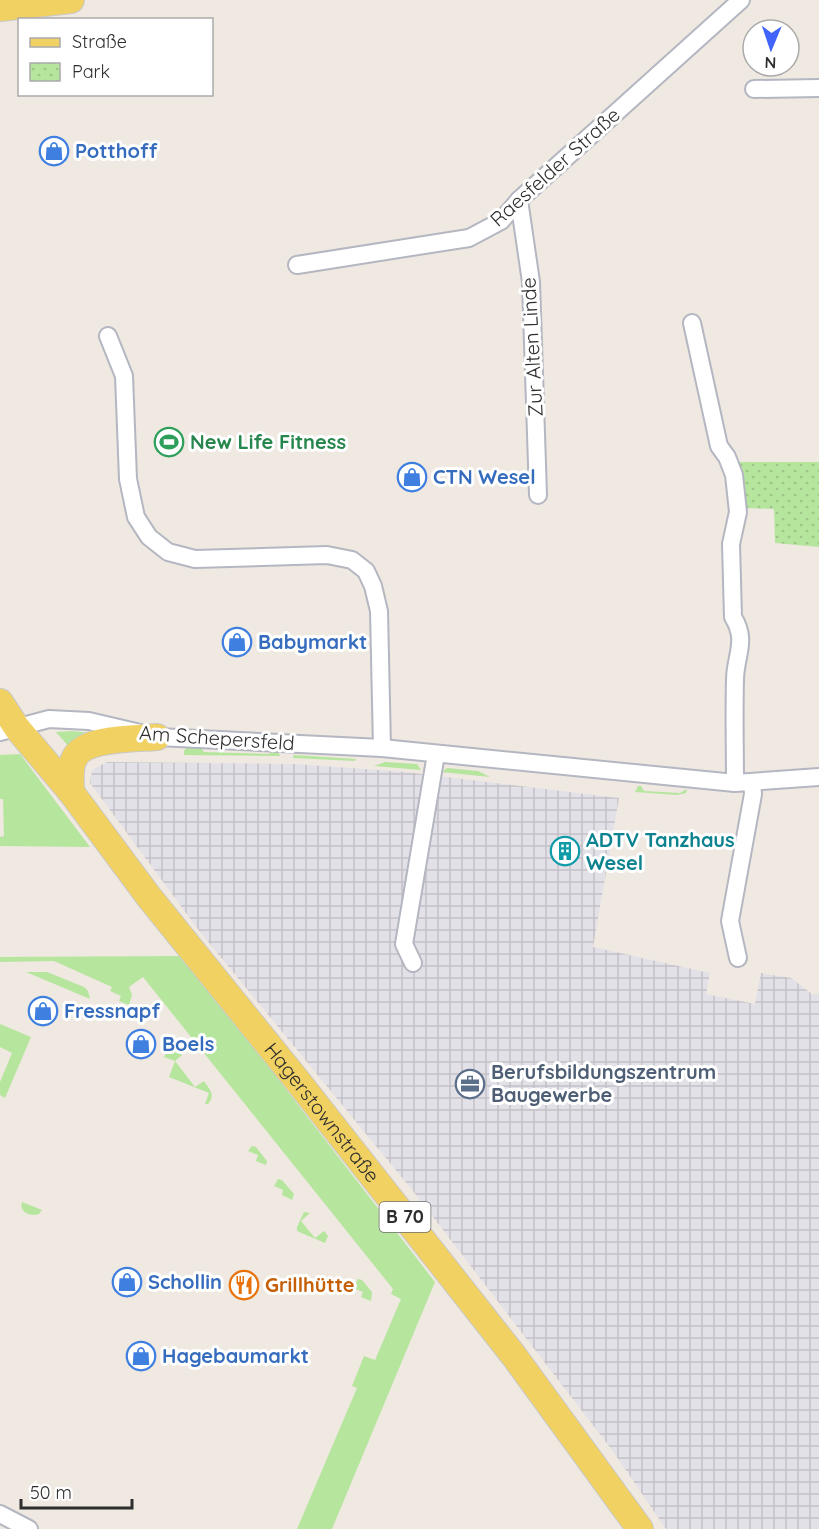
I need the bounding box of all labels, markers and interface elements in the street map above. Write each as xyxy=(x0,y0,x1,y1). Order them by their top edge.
legend xyxy=(18,18,213,96)
north arrow xyxy=(741,18,801,78)
text: Straße xyxy=(72,30,127,53)
text: N xyxy=(764,53,777,73)
text: Park xyxy=(72,60,110,83)
street label: Raesfelder Straße xyxy=(485,102,625,231)
shop icon: Potthoff xyxy=(38,135,70,167)
place label: Potthoff xyxy=(75,138,158,163)
street label: Zur Alten Linde xyxy=(515,277,548,417)
sports icon: New Life Fitness xyxy=(153,426,185,458)
place label: New Life Fitness xyxy=(190,429,346,454)
shop icon: CTN Wesel xyxy=(396,461,428,493)
place label: CTN Wesel xyxy=(433,464,536,489)
shop icon: Babymarkt xyxy=(221,626,253,658)
place label: Babymarkt xyxy=(258,629,367,654)
street label: Am Schepersfeld xyxy=(139,720,296,755)
place label: ADTV Tanzhaus Wesel xyxy=(586,827,735,875)
building icon: ADTV Tanzhaus Wesel xyxy=(549,835,581,867)
shop icon: Fressnapf xyxy=(27,995,59,1027)
place label: Fressnapf xyxy=(64,998,160,1023)
shop icon: Boels xyxy=(125,1028,157,1060)
place label: Boels xyxy=(162,1031,214,1056)
street label: Hagerstownstraße xyxy=(259,1037,386,1187)
place label: Berufsbildungszentrum Baugewerbe xyxy=(491,1059,716,1107)
office icon: Berufsbildungszentrum Baugewerbe xyxy=(454,1068,486,1100)
road number: B 70 xyxy=(380,1202,430,1232)
shop icon: Schollin xyxy=(111,1266,143,1298)
place label: Schollin xyxy=(148,1269,222,1294)
restaurant icon: Grillhütte xyxy=(228,1269,260,1301)
place label: Grillhütte xyxy=(265,1272,355,1297)
shop icon: Hagebaumarkt xyxy=(125,1340,157,1372)
place label: Hagebaumarkt xyxy=(162,1343,309,1368)
scale bar xyxy=(21,1472,132,1510)
text: 50 m xyxy=(30,1481,72,1504)

